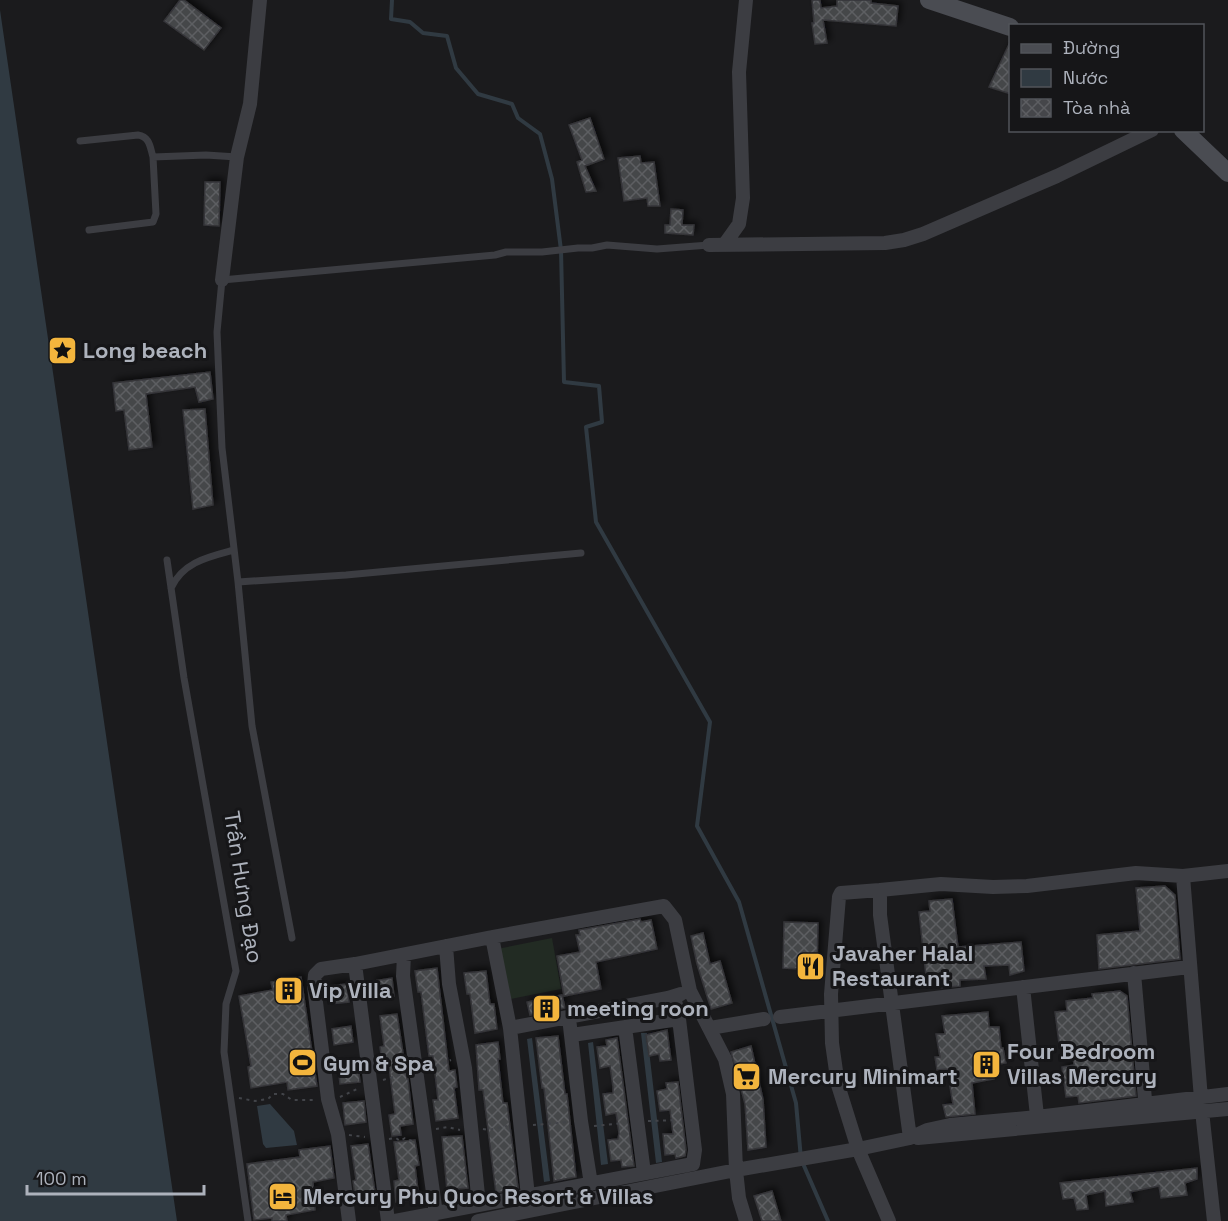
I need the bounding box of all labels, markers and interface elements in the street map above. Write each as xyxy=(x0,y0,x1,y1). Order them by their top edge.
legend xyxy=(1009,24,1204,132)
text: Đường xyxy=(1063,36,1120,59)
text: Nước xyxy=(1063,66,1108,89)
text: Tòa nhà xyxy=(1063,96,1130,119)
place icon: Long beach xyxy=(46,334,78,366)
place label: Long beach xyxy=(83,336,207,364)
street label: Trần Hưng Đạo xyxy=(218,809,270,965)
place label: Javaher Halal Restaurant xyxy=(832,939,973,992)
restaurant icon: Javaher Halal Restaurant xyxy=(795,950,827,982)
building icon: Vip Villa xyxy=(272,974,304,1006)
place label: Vip Villa xyxy=(309,976,392,1004)
building icon: meeting roon xyxy=(530,992,562,1024)
place label: meeting roon xyxy=(567,994,709,1022)
place label: Four Bedroom Villas Mercury xyxy=(1007,1037,1157,1090)
sports icon: Gym & Spa xyxy=(286,1047,318,1079)
building icon: Four Bedroom Villas Mercury xyxy=(970,1048,1002,1080)
place label: Gym & Spa xyxy=(323,1049,434,1077)
supermarket icon: Mercury Minimart xyxy=(731,1060,763,1092)
place label: Mercury Minimart xyxy=(768,1062,958,1090)
scale bar xyxy=(27,1158,204,1196)
text: 100 m xyxy=(36,1167,87,1190)
hotel icon: Mercury Phu Quoc Resort & Villas xyxy=(266,1180,298,1212)
place label: Mercury Phu Quoc Resort & Villas xyxy=(303,1182,653,1210)

